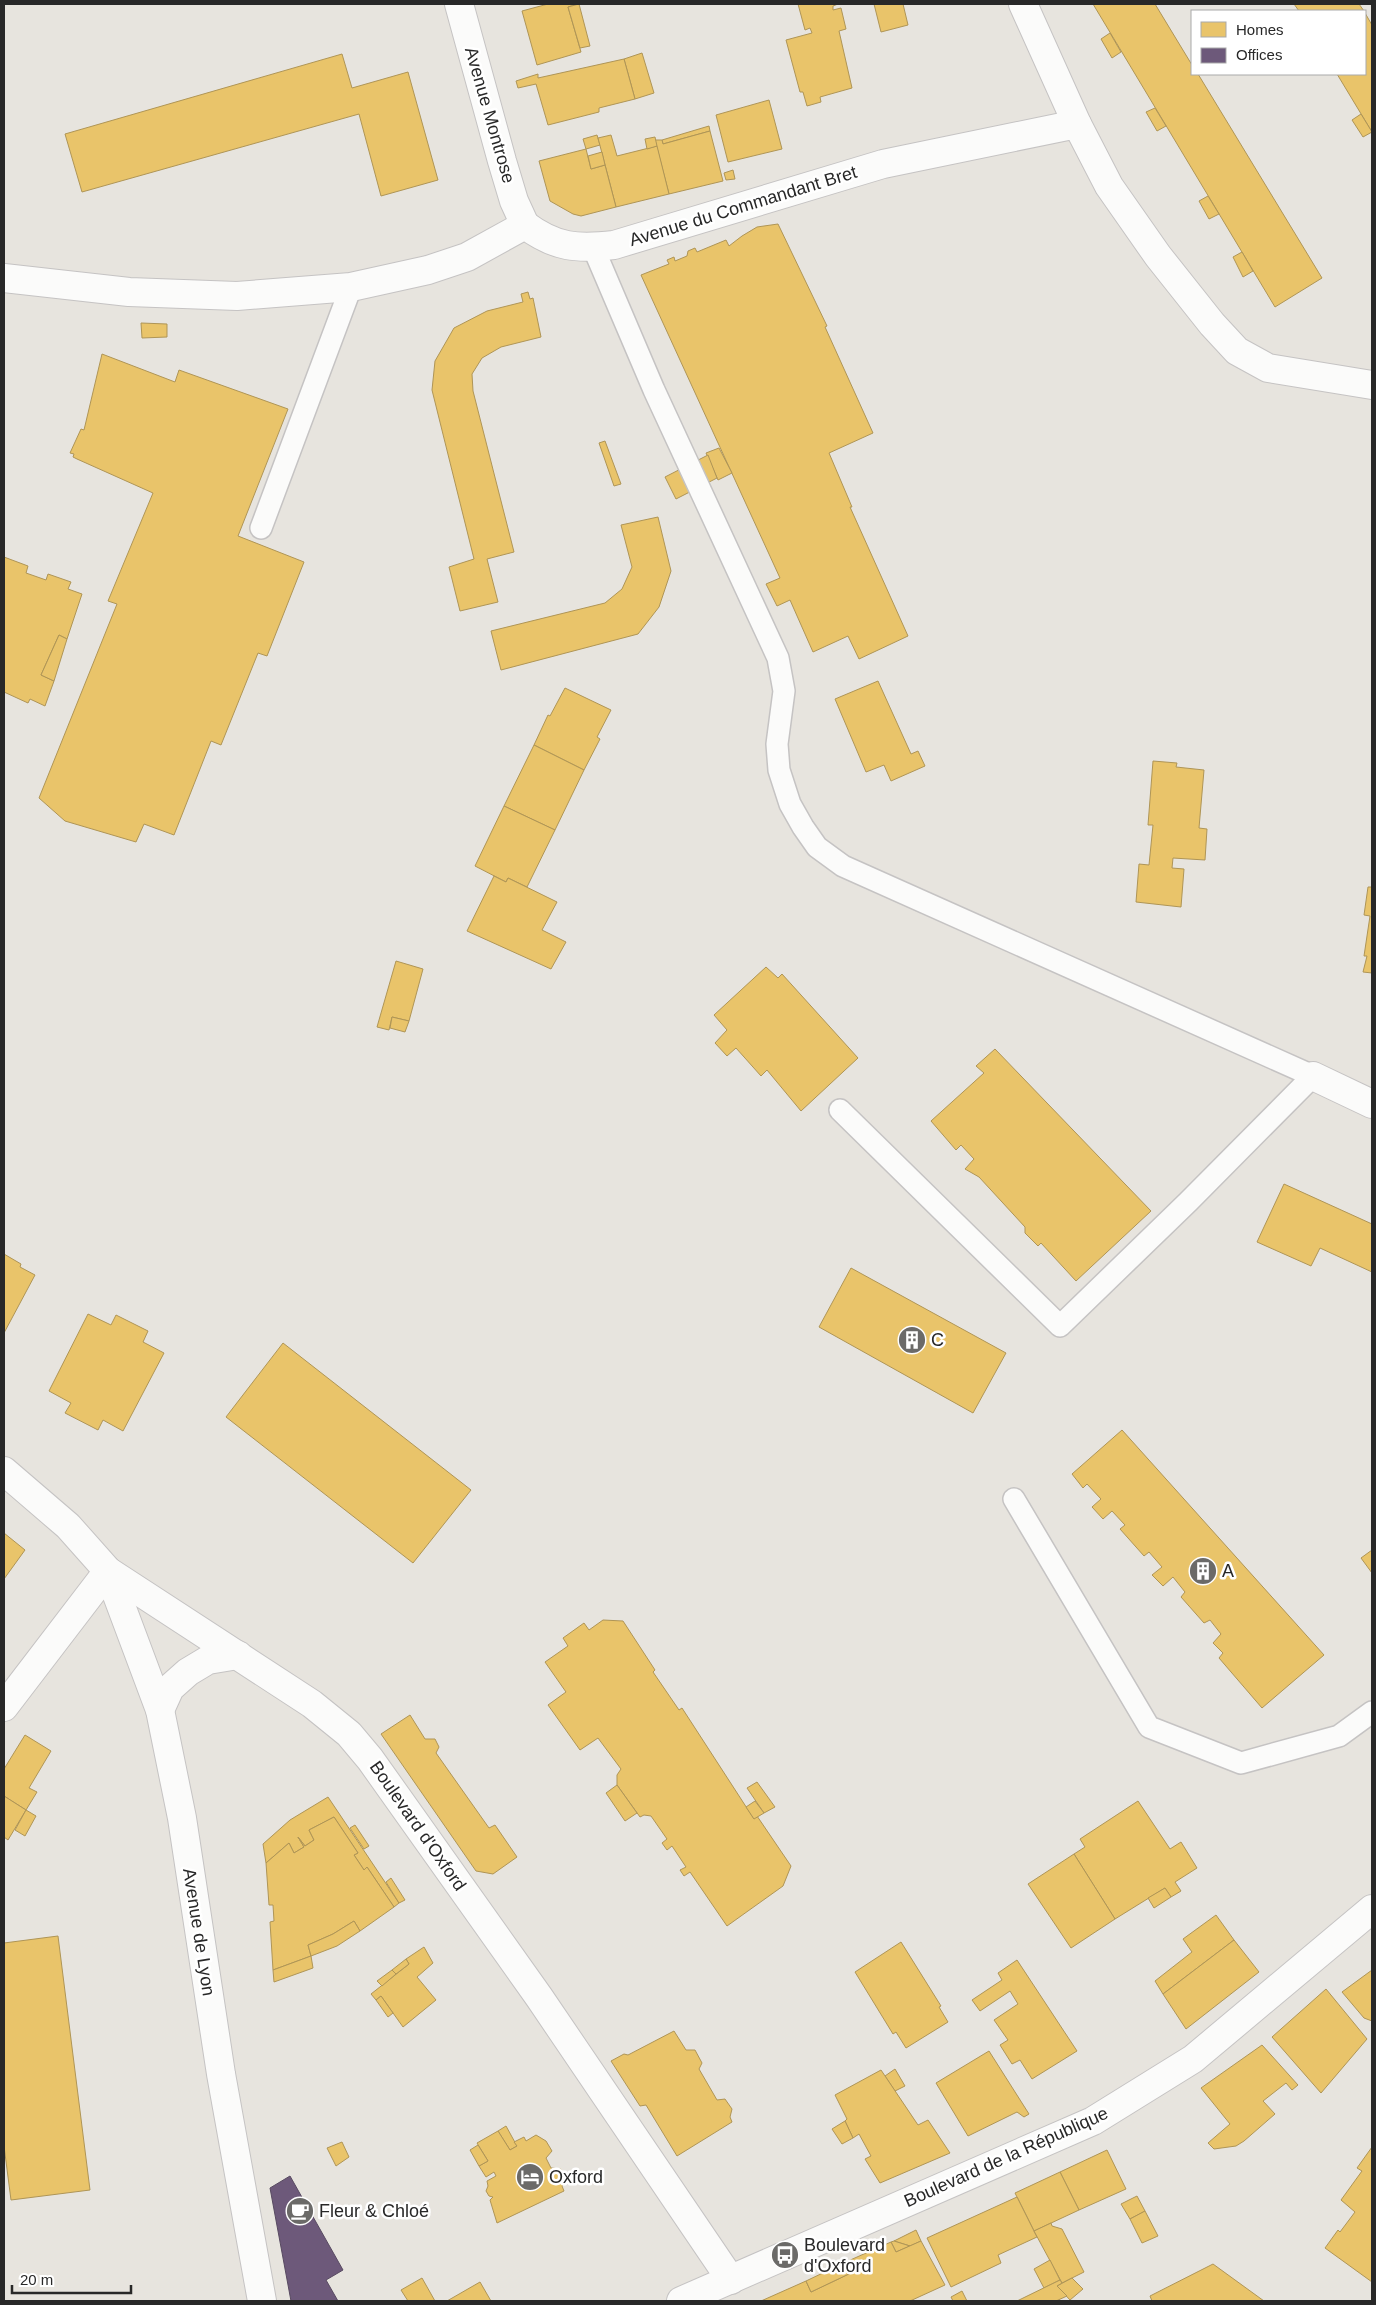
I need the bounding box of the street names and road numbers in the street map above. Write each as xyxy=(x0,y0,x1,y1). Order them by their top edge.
street label: Avenue Montrose xyxy=(461,45,519,185)
street label: Avenue du Commandant Bret xyxy=(627,162,859,250)
street label: Boulevard d'Oxford xyxy=(366,1757,470,1895)
street label: Avenue de Lyon xyxy=(179,1867,219,1997)
street label: Boulevard de la République xyxy=(901,2103,1111,2211)

